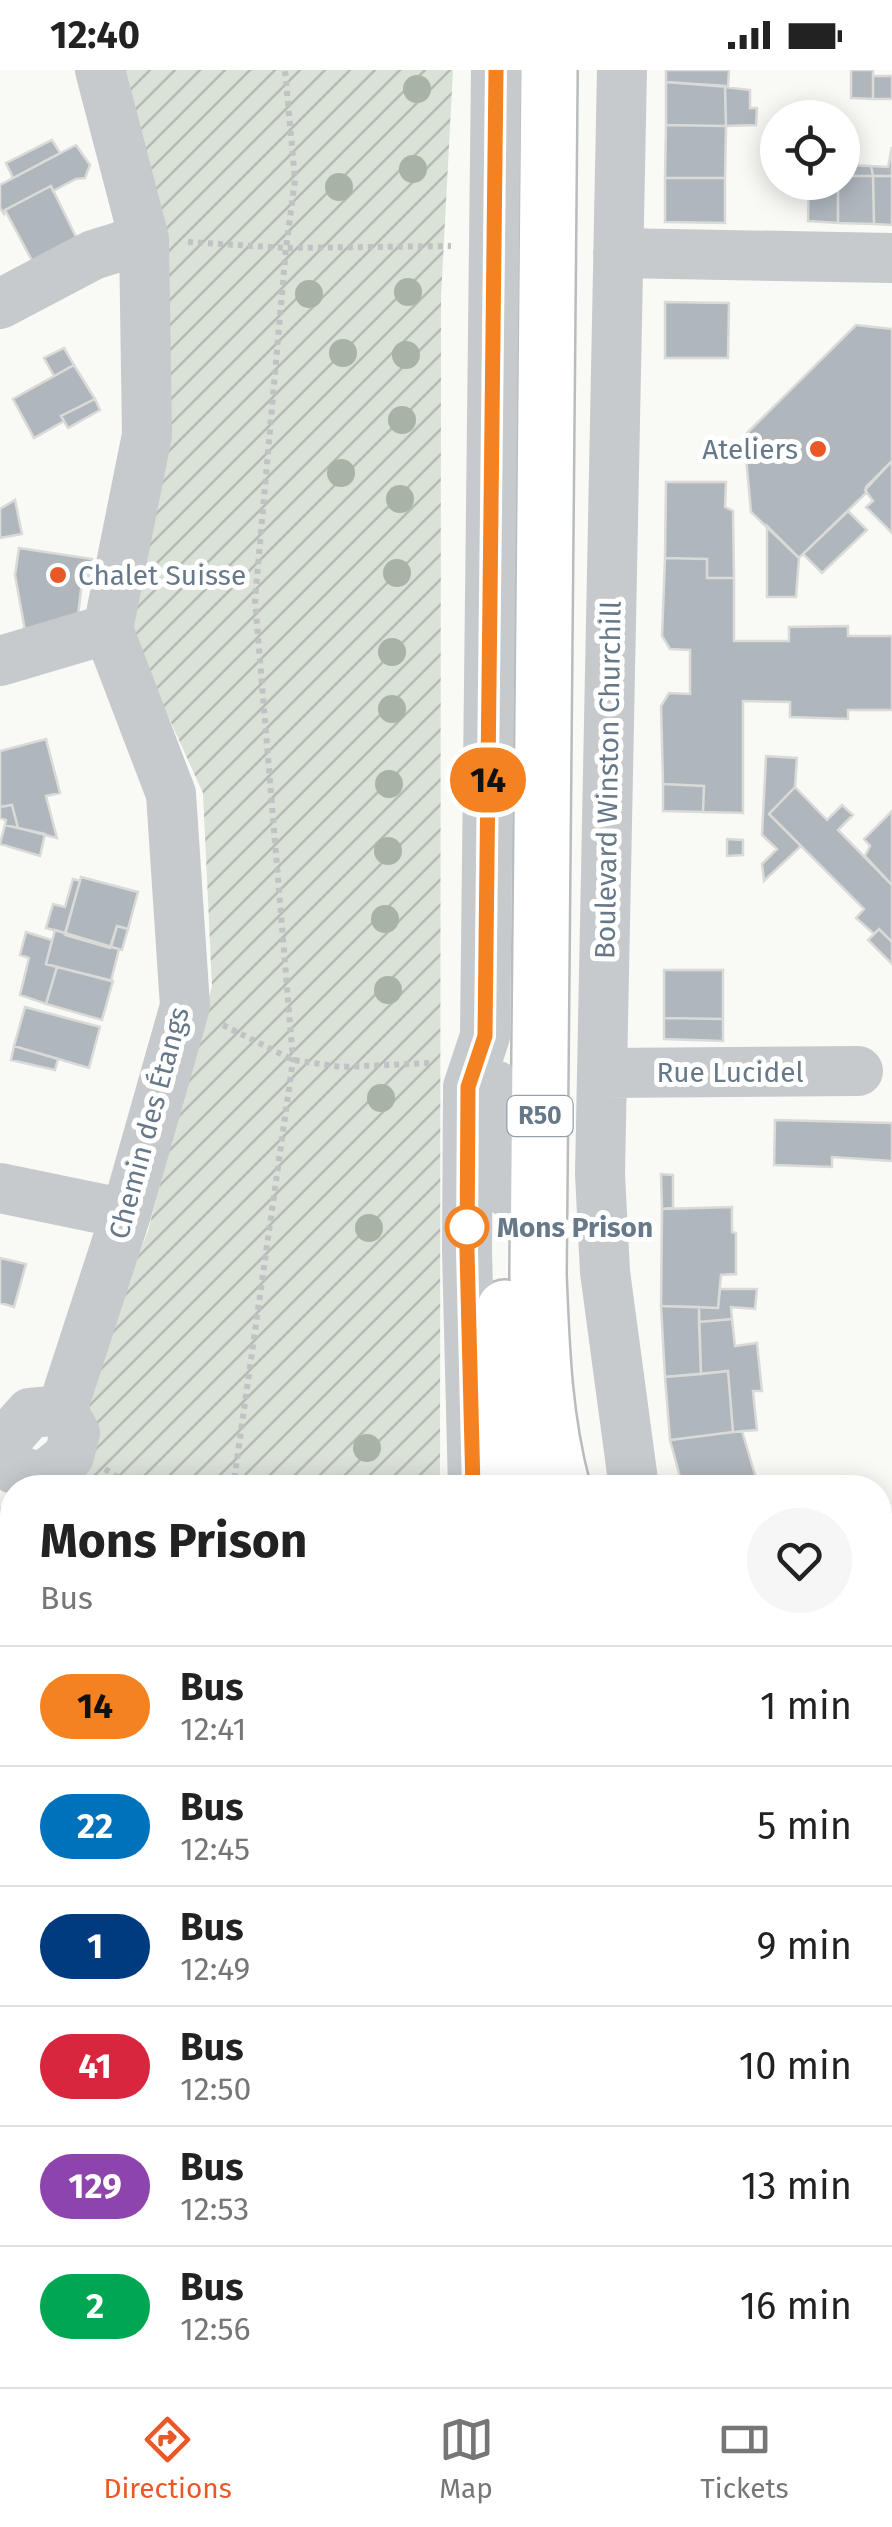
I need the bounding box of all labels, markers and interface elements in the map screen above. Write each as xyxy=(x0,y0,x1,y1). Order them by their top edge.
text: 12:40 xyxy=(50,12,140,58)
map controls xyxy=(760,100,860,200)
button: locate xyxy=(760,100,860,200)
place label: Ateliers xyxy=(702,433,798,466)
marker: Ateliers xyxy=(807,438,829,460)
place label: Chalet Suisse xyxy=(78,559,246,592)
marker: Chalet Suisse xyxy=(47,564,69,586)
street label: Boulevard Winston Churchill xyxy=(588,601,628,959)
line badge: 14 xyxy=(443,748,533,812)
text: 14 xyxy=(470,759,506,801)
street label: Chemin des Étangs xyxy=(102,1003,196,1243)
street label: Rue Lucidel xyxy=(656,1056,804,1089)
road number: R50 xyxy=(508,1096,572,1136)
marker: Mons Prison xyxy=(446,1206,488,1248)
place label: Mons Prison xyxy=(497,1211,653,1244)
button: heart xyxy=(747,1508,852,1613)
text: Mons Prison xyxy=(40,1512,308,1570)
text: Bus xyxy=(40,1579,93,1617)
text: Bus xyxy=(180,1664,244,1710)
text: 1 min xyxy=(760,1683,852,1729)
text: 14 xyxy=(77,1685,113,1727)
text: 12:41 xyxy=(180,1710,246,1748)
text: Bus xyxy=(180,1784,244,1830)
text: 5 min xyxy=(757,1803,852,1849)
text: 22 xyxy=(77,1805,113,1847)
text: 12:45 xyxy=(180,1830,250,1868)
text: Bus xyxy=(180,1904,244,1950)
text: 9 min xyxy=(756,1923,852,1969)
text: 1 xyxy=(87,1925,103,1967)
text: 12:49 xyxy=(180,1950,250,1988)
text: Bus xyxy=(180,2024,244,2070)
text: 10 min xyxy=(739,2043,852,2089)
text: 41 xyxy=(78,2045,112,2087)
text: 12:50 xyxy=(180,2070,251,2108)
text: Bus xyxy=(180,2144,244,2190)
text: 13 min xyxy=(741,2163,852,2209)
text: 129 xyxy=(68,2165,122,2207)
text: 12:53 xyxy=(180,2190,249,2228)
text: Bus xyxy=(180,2264,244,2310)
text: 16 min xyxy=(740,2283,852,2329)
text: 2 xyxy=(86,2285,104,2327)
text: 12:56 xyxy=(180,2310,251,2348)
tab: Directions xyxy=(103,2412,232,2505)
tab: Map xyxy=(439,2412,494,2505)
tab: Tickets xyxy=(700,2412,789,2505)

